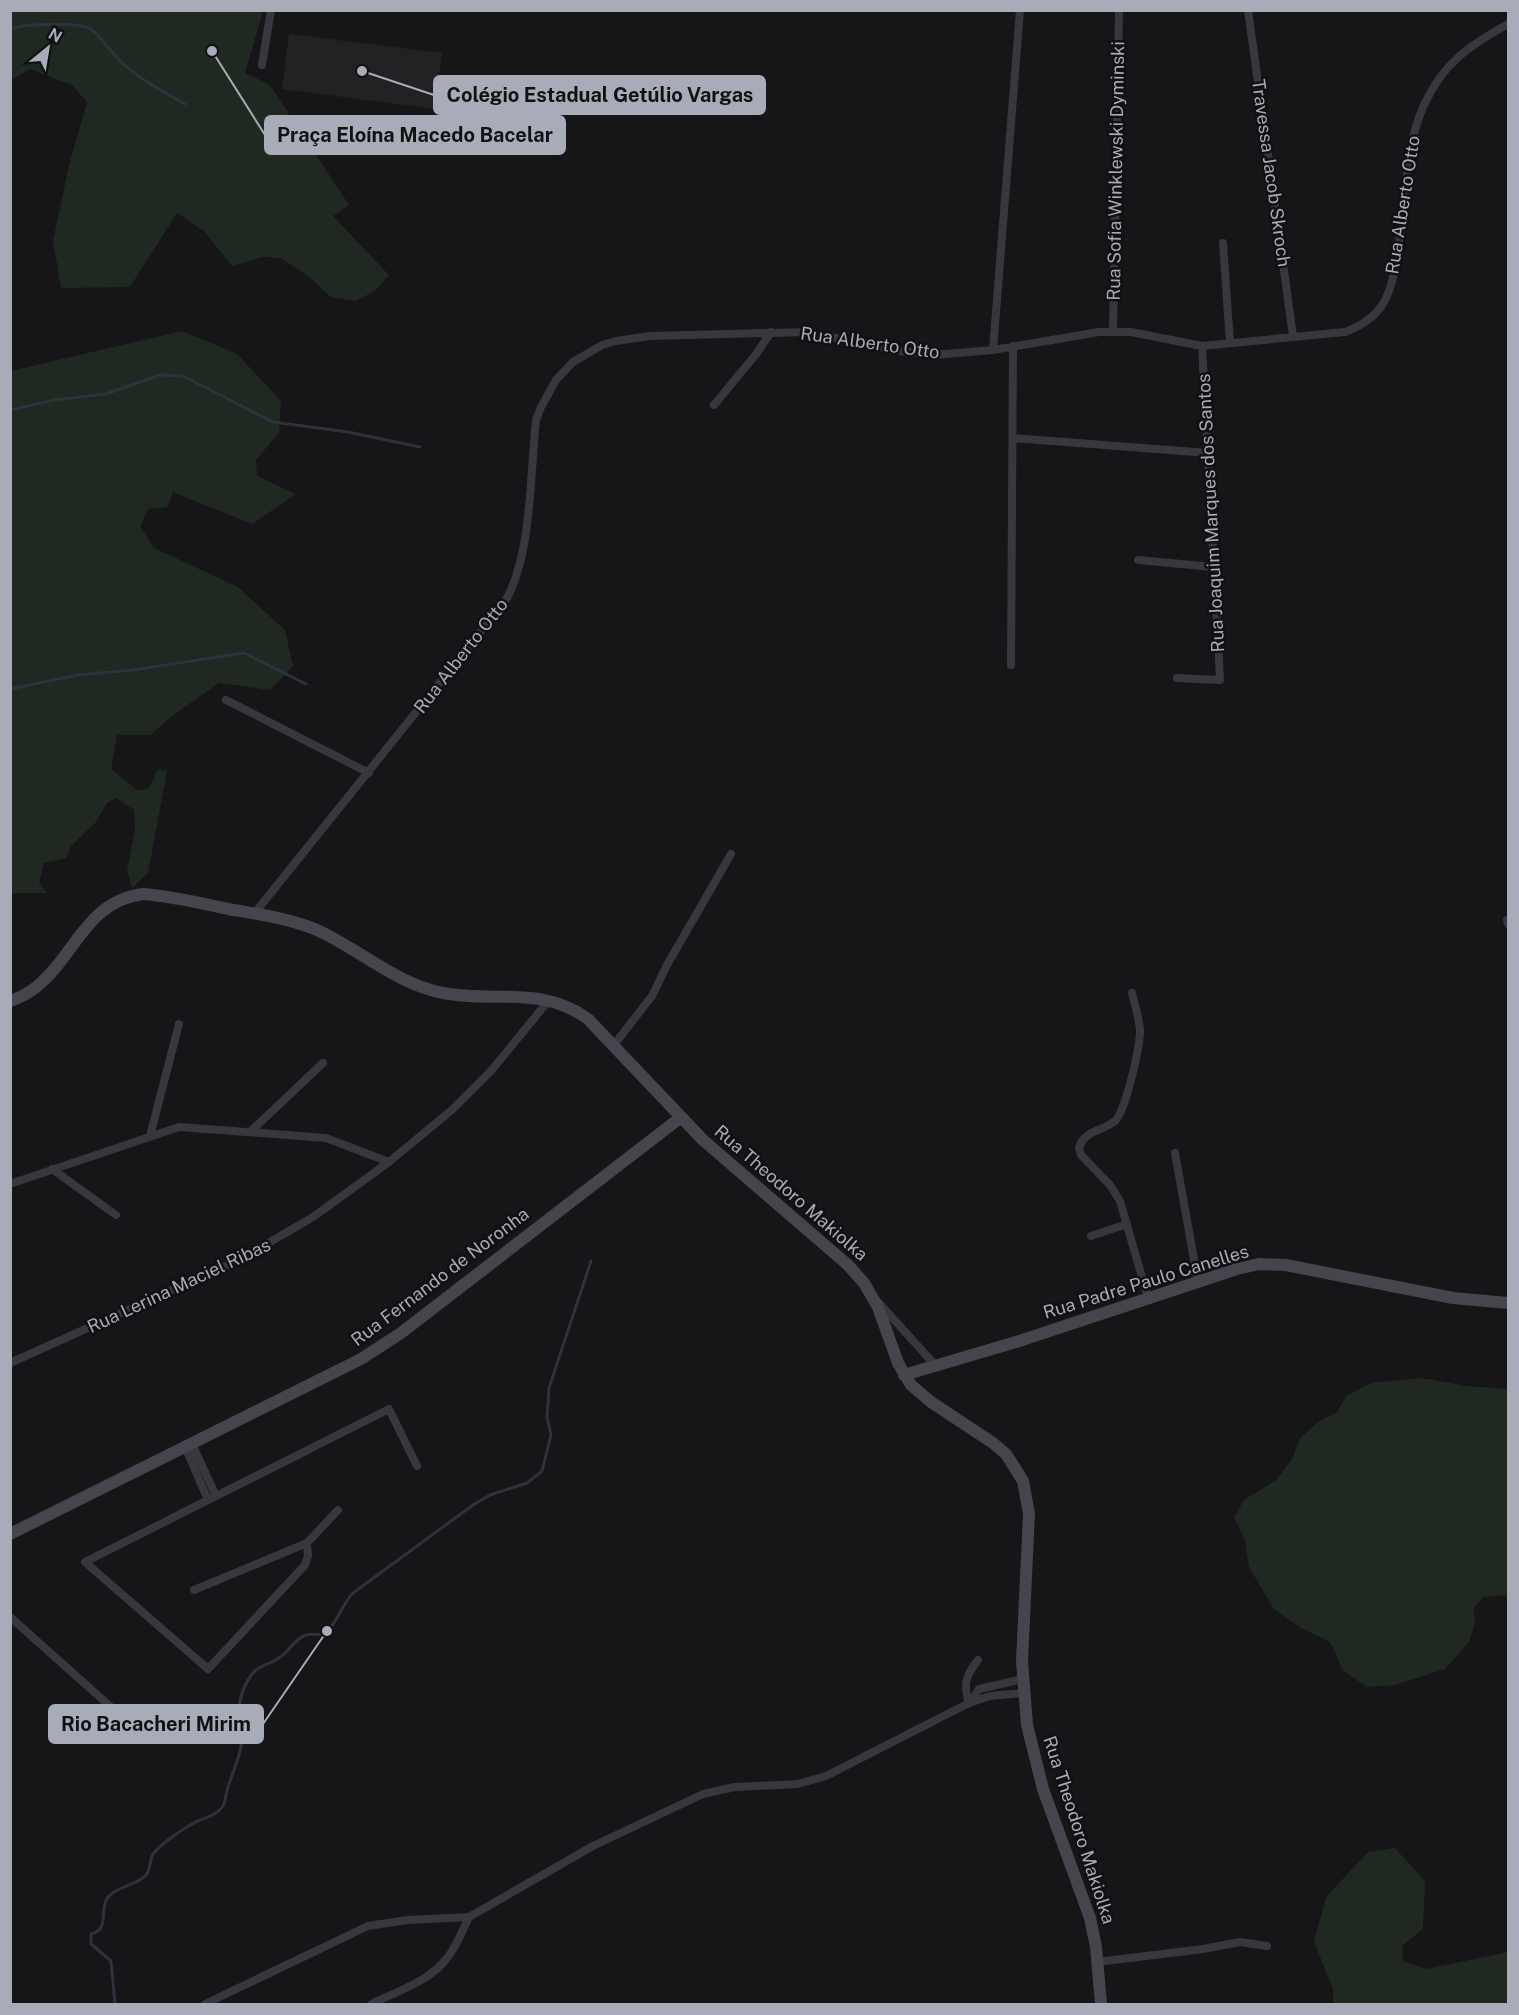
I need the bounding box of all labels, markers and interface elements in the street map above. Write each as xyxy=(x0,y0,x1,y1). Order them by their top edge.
north arrow xyxy=(18,18,78,78)
text: N xyxy=(45,24,65,47)
street label: Rua Sofia Winklewski Dyminski xyxy=(1103,41,1128,301)
callout: Colégio Estadual Getúlio Vargas xyxy=(434,76,765,114)
street label: Travessa Jacob Skroch xyxy=(1248,78,1295,268)
text: Colégio Estadual Getúlio Vargas xyxy=(447,83,753,107)
callout: Praça Eloína Macedo Bacelar xyxy=(265,116,565,154)
text: Praça Eloína Macedo Bacelar xyxy=(277,123,553,147)
street label: Rua Alberto Otto xyxy=(1381,134,1424,276)
street label: Rua Alberto Otto xyxy=(799,322,941,363)
street label: Rua Joaquim Marques dos Santos xyxy=(1193,373,1228,653)
street label: Rua Alberto Otto xyxy=(409,594,512,717)
street label: Rua Theodoro Makiolka xyxy=(710,1120,872,1265)
street label: Rua Fernando de Noronha xyxy=(347,1203,533,1350)
street label: Rua Lerina Maciel Ribas xyxy=(84,1234,274,1337)
street label: Rua Padre Paulo Canelles xyxy=(1041,1240,1251,1323)
callout: Rio Bacacheri Mirim xyxy=(49,1705,263,1743)
text: Rio Bacacheri Mirim xyxy=(61,1712,251,1736)
street label: Rua Theodoro Makiolka xyxy=(1039,1733,1120,1926)

